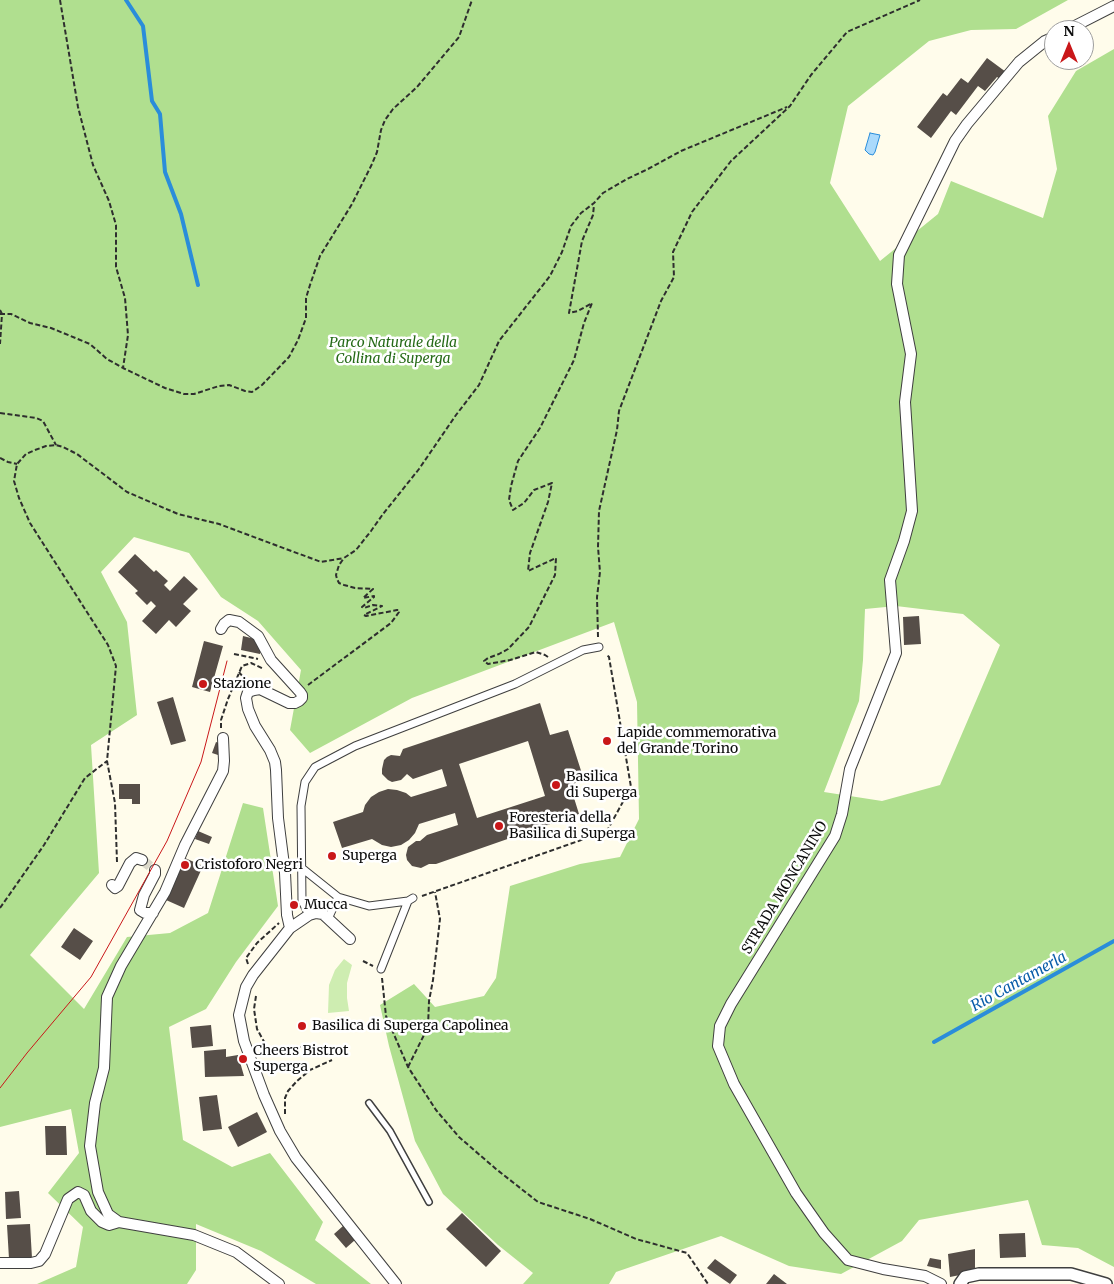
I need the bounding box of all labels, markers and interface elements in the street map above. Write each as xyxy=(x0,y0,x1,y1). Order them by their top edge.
north arrow xyxy=(1044,20,1094,70)
text: N xyxy=(1063,22,1075,40)
park label: Parco Naturale della Collina di Superga xyxy=(329,335,457,368)
place label: Stazione xyxy=(213,676,271,692)
marker: Stazione xyxy=(197,678,209,690)
place label: Lapide commemorativa del Grande Torino xyxy=(617,725,777,758)
marker: Lapide commemorativa del Grande Torino xyxy=(601,735,613,747)
place label: Basilica di Superga xyxy=(566,769,637,802)
marker: Basilica di Superga xyxy=(550,779,562,791)
place label: Foresteria della Basilica di Superga xyxy=(509,810,636,842)
street label: STRADA MONCANINO xyxy=(739,819,831,957)
marker: Foresteria della Basilica di Superga xyxy=(493,820,505,832)
place label: Superga xyxy=(342,848,397,864)
marker: Superga xyxy=(326,850,338,862)
place label: Cristoforo Negri xyxy=(195,857,303,873)
marker: Cristoforo Negri xyxy=(179,859,191,871)
place label: Mucca xyxy=(304,897,348,913)
marker: Mucca xyxy=(288,899,300,911)
water label: Rio Cantamerla xyxy=(968,948,1070,1016)
place label: Basilica di Superga Capolinea xyxy=(312,1018,508,1034)
marker: Basilica di Superga Capolinea xyxy=(296,1020,308,1032)
place label: Cheers Bistrot Superga xyxy=(253,1043,348,1076)
marker: Cheers Bistrot Superga xyxy=(237,1053,249,1065)

